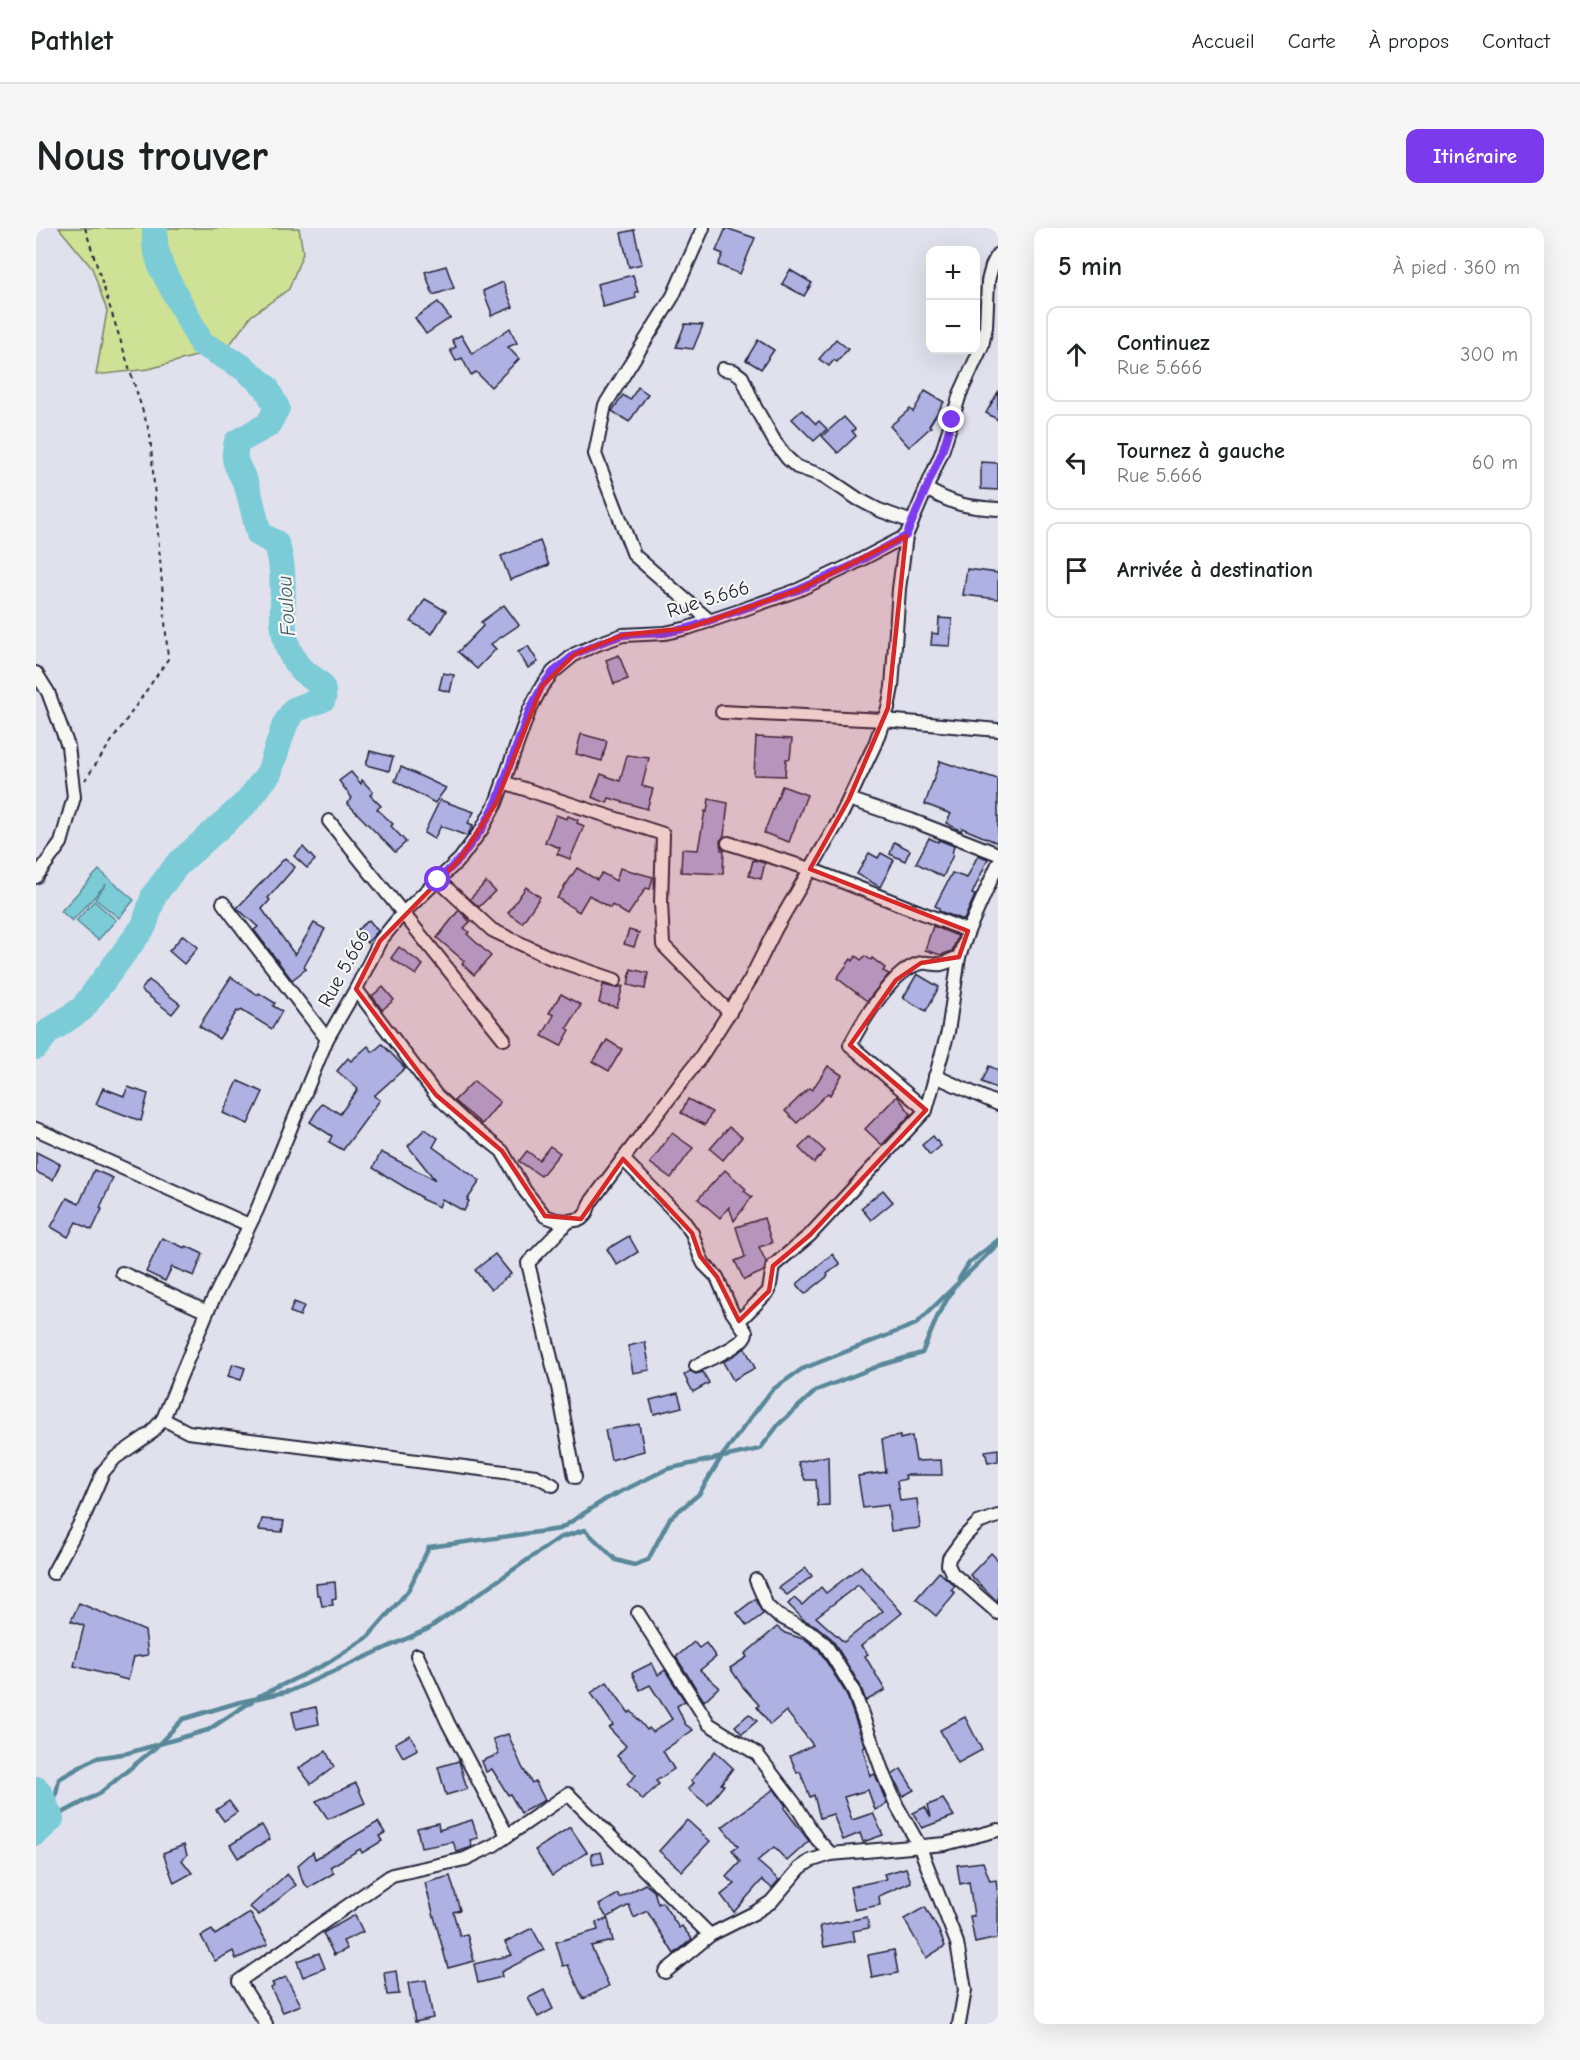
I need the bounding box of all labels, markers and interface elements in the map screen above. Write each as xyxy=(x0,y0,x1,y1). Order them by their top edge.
text: Pathlet xyxy=(30,25,113,57)
text: Accueil xyxy=(1192,29,1255,53)
text: Carte xyxy=(1288,29,1336,53)
text: À propos xyxy=(1369,29,1449,53)
text: Contact xyxy=(1482,29,1550,53)
button: Itinéraire xyxy=(1406,129,1544,183)
text: Nous trouver xyxy=(36,132,268,181)
map controls xyxy=(926,246,980,354)
button: + xyxy=(926,246,980,300)
text: 5 min xyxy=(1058,252,1122,282)
text: À pied · 360 m xyxy=(1393,256,1520,279)
button: − xyxy=(926,300,980,354)
text: Continuez xyxy=(1117,330,1210,356)
icon: ahead xyxy=(1060,338,1093,371)
text: 300 m xyxy=(1460,343,1518,366)
text: Rue 5.666 xyxy=(1117,356,1202,379)
route end xyxy=(938,406,964,432)
text: Tournez à gauche xyxy=(1117,438,1285,464)
icon: left xyxy=(1060,446,1093,479)
text: 60 m xyxy=(1472,451,1518,474)
text: Rue 5.666 xyxy=(1117,464,1202,487)
icon: arrive xyxy=(1060,554,1093,587)
text: Arrivée à destination xyxy=(1117,557,1313,583)
water label: Foulou xyxy=(272,575,300,637)
street label: Rue 5.666 xyxy=(664,576,752,622)
route start xyxy=(424,866,450,892)
street label: Rue 5.666 xyxy=(313,925,375,1011)

